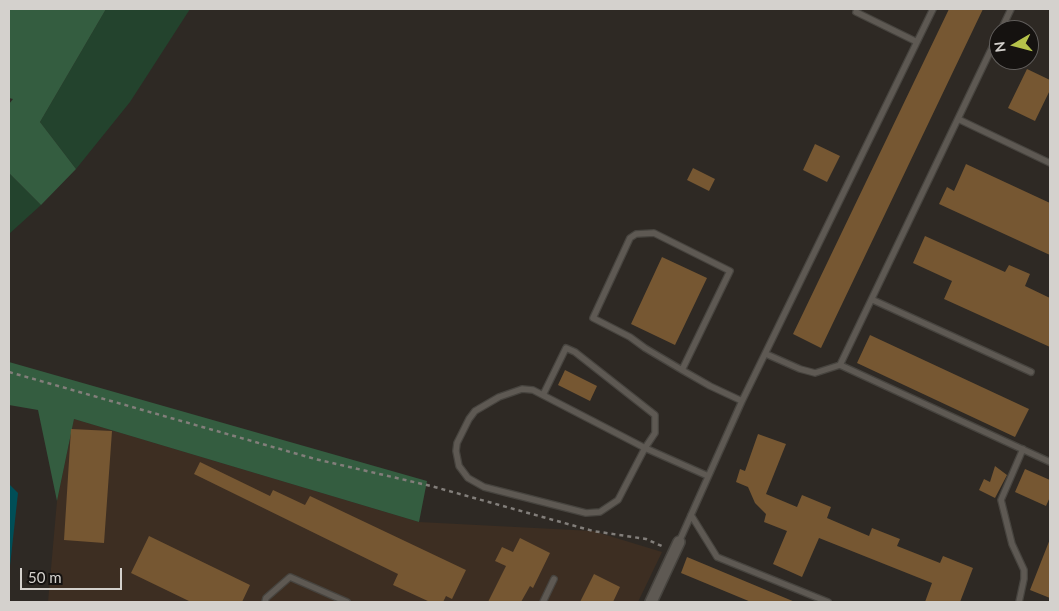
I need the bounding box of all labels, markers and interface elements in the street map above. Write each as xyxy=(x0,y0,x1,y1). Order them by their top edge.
north arrow xyxy=(989,20,1039,70)
text: N xyxy=(990,40,1009,54)
scale bar xyxy=(22,558,125,590)
text: 50 m xyxy=(28,568,62,586)

